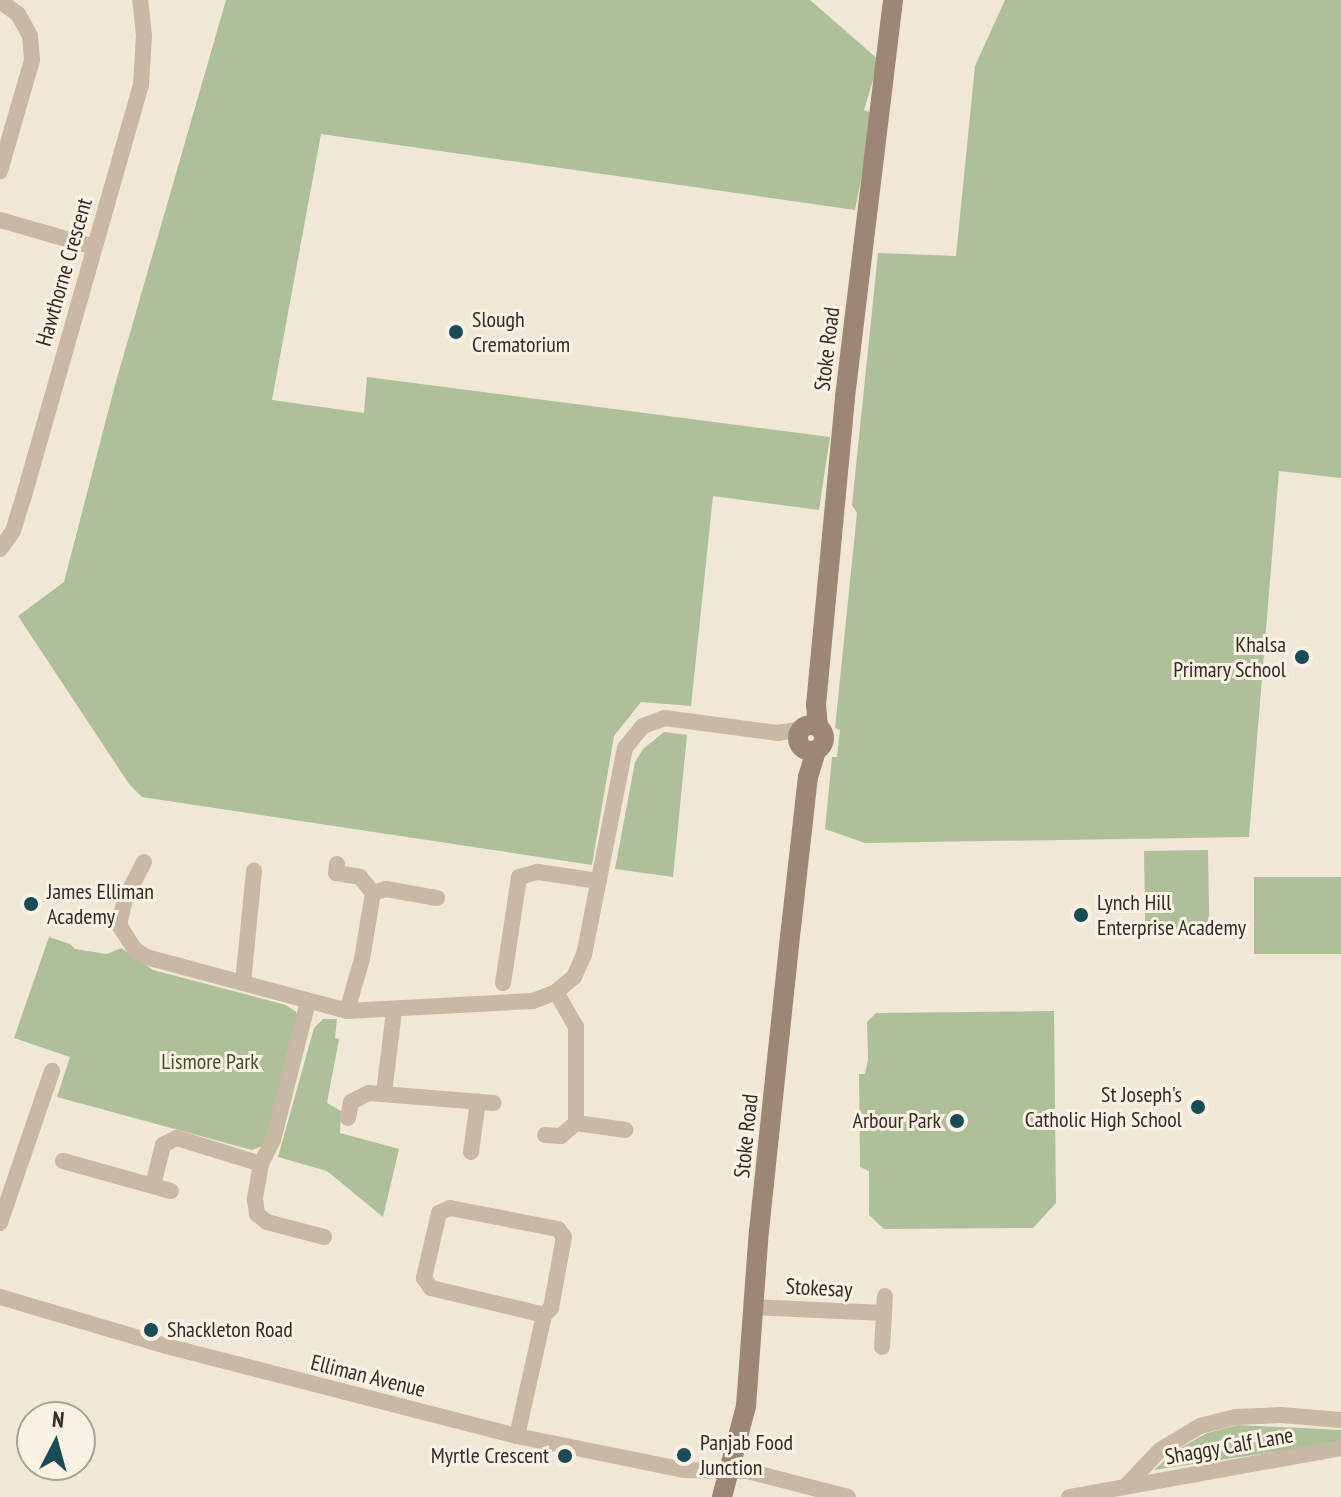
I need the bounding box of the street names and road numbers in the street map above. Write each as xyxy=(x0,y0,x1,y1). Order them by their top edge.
street label: Hawthorne Crescent xyxy=(30,195,98,349)
street label: Stoke Road xyxy=(809,306,845,392)
street label: Stoke Road xyxy=(728,1093,764,1179)
street label: Stokesay xyxy=(785,1273,853,1303)
street label: Elliman Avenue xyxy=(308,1349,428,1403)
street label: Shaggy Calf Lane xyxy=(1163,1422,1295,1470)

